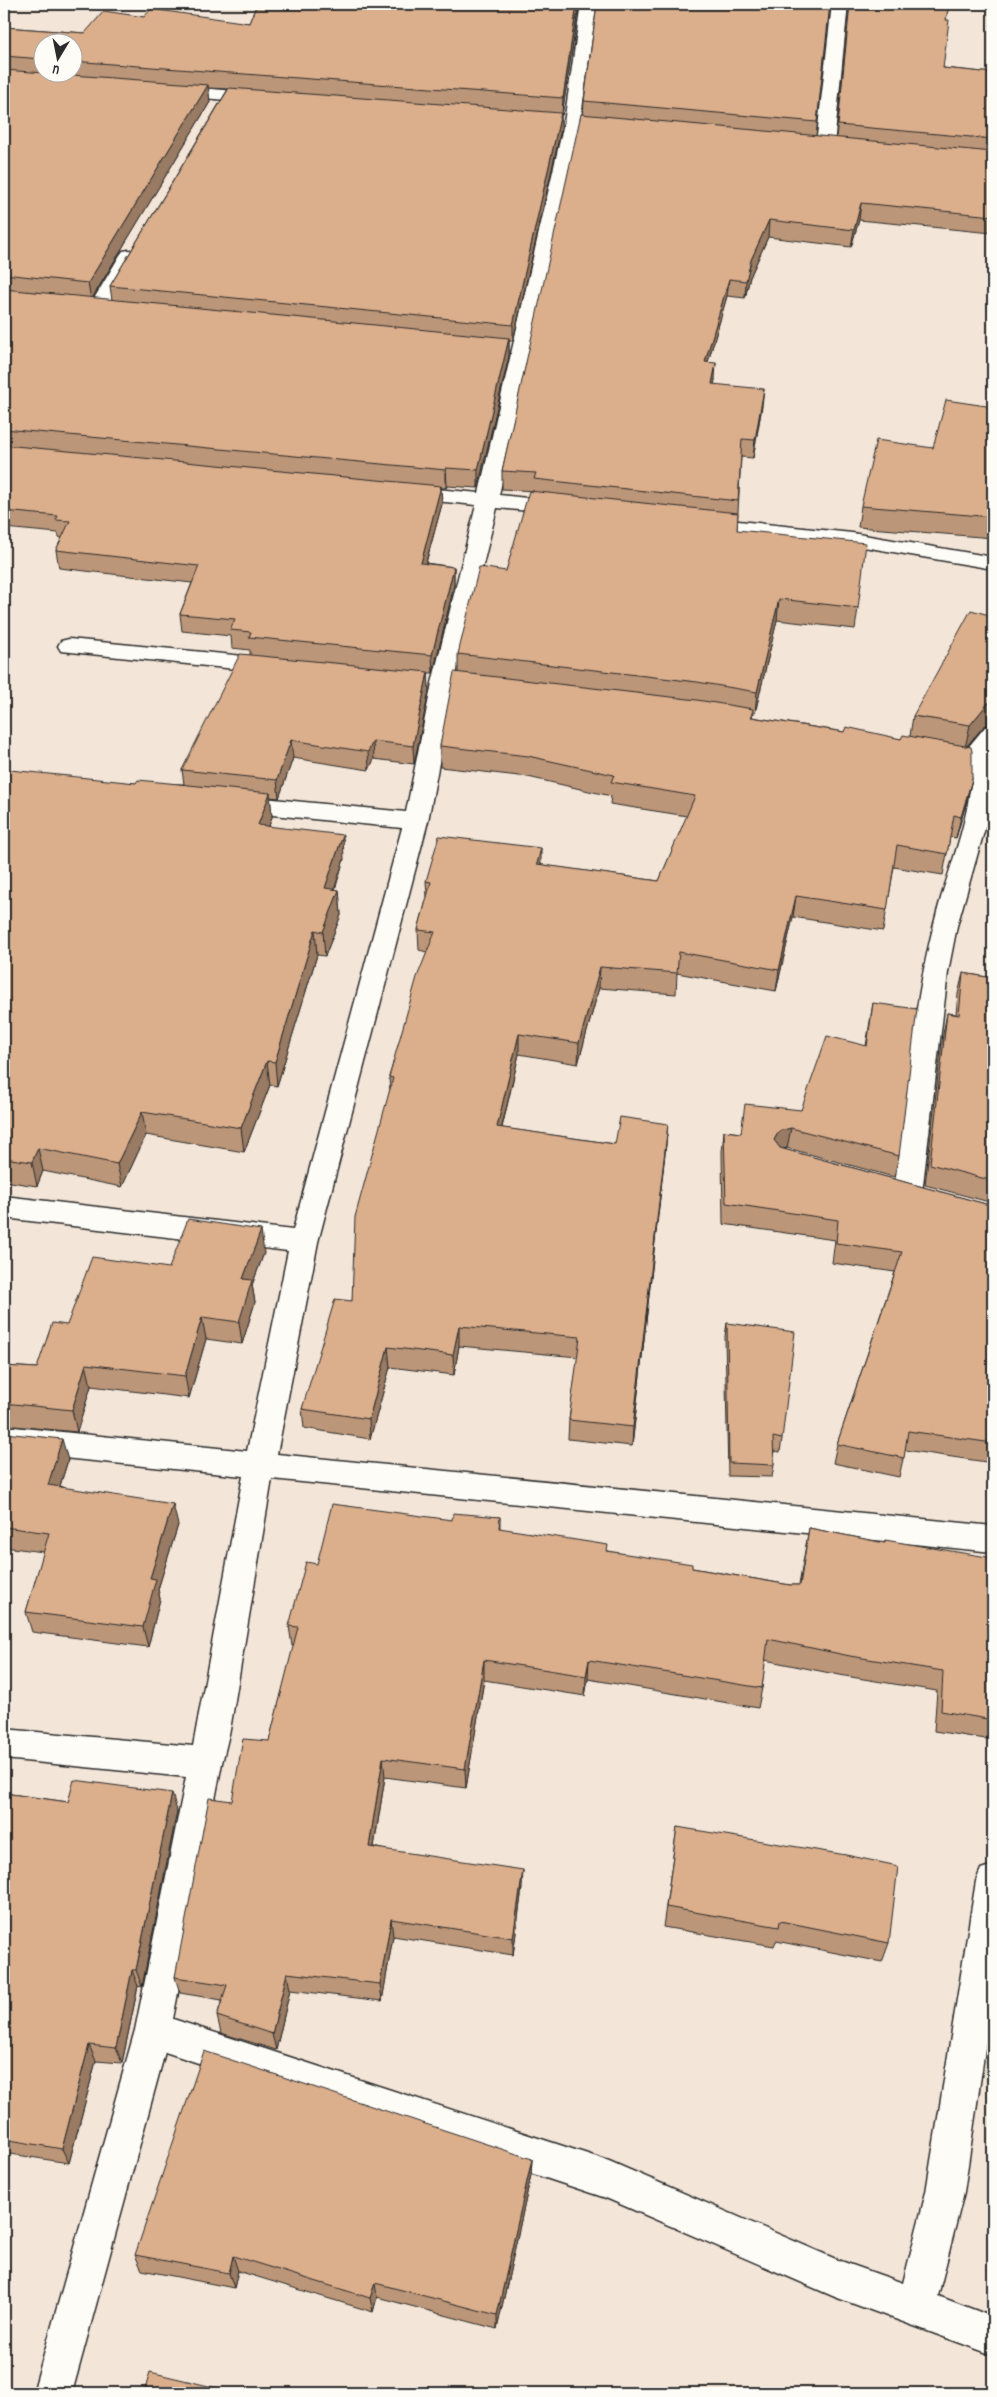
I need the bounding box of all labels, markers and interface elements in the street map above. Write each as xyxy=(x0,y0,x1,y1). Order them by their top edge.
north arrow xyxy=(32,32,82,82)
text: U xyxy=(51,58,61,79)

